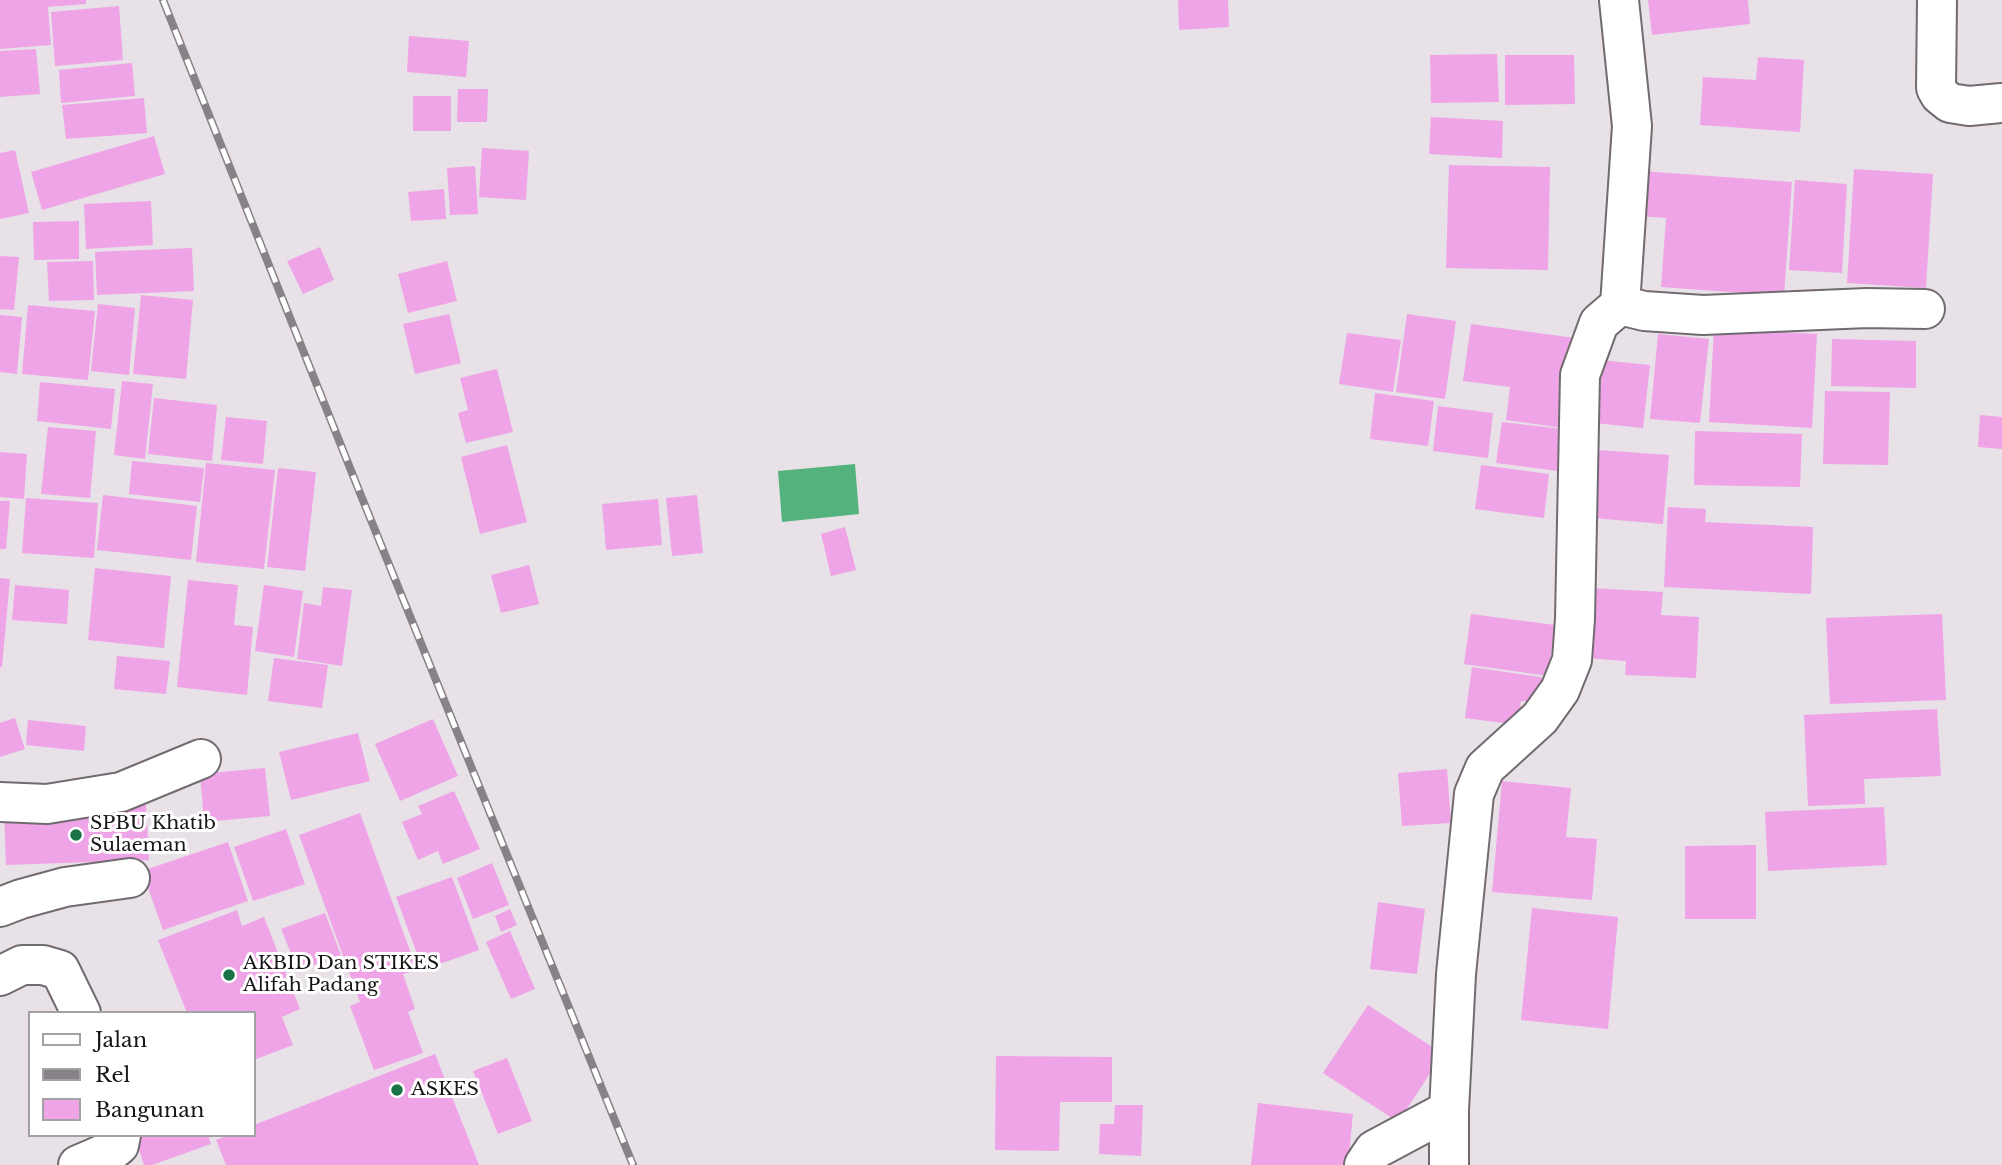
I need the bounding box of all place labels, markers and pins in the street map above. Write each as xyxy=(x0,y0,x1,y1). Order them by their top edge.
place label: SPBU Khatib Sulaeman xyxy=(90,813,216,857)
marker: SPBU Khatib Sulaeman xyxy=(68,827,84,843)
place label: AKBID Dan STIKES Alifah Padang xyxy=(243,953,439,997)
marker: AKBID Dan STIKES Alifah Padang xyxy=(221,967,237,983)
place label: ASKES xyxy=(411,1079,479,1101)
marker: ASKES xyxy=(389,1082,405,1098)

